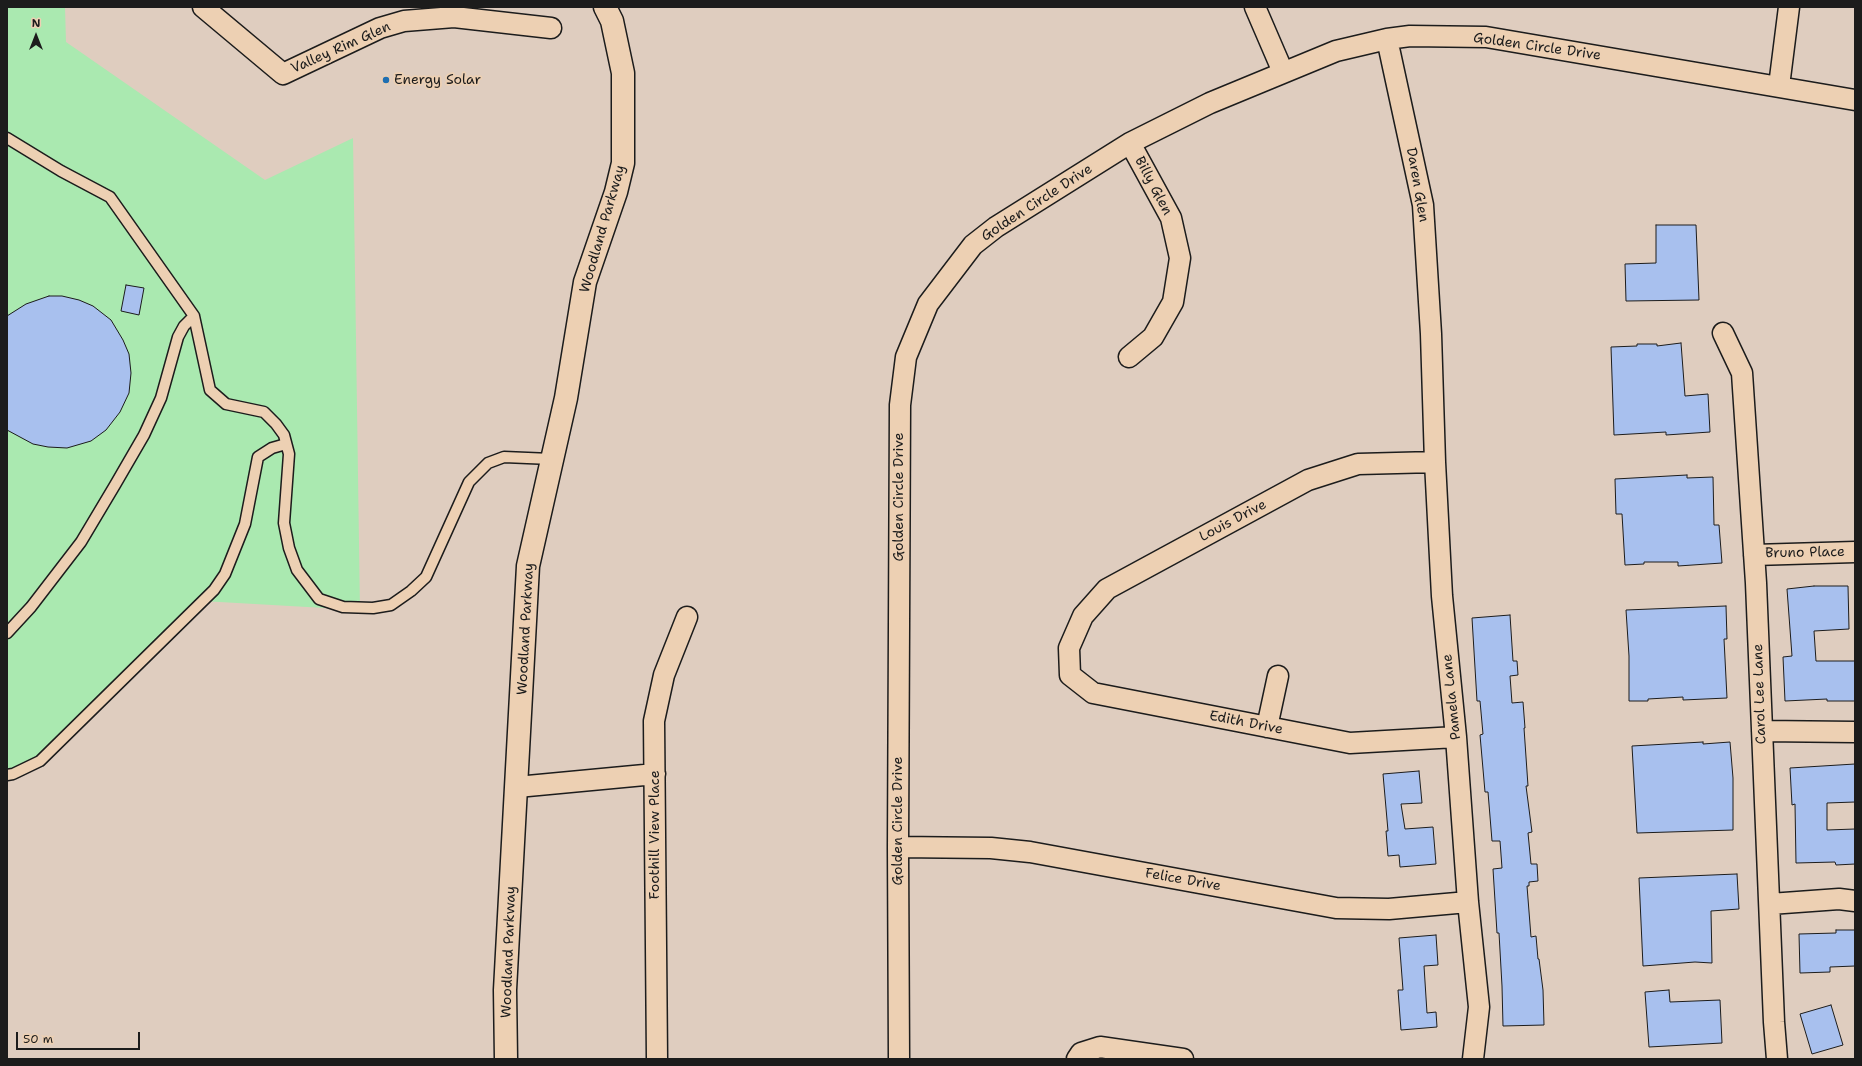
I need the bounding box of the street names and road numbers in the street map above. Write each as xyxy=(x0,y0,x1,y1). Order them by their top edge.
street label: Valley Rim Glen xyxy=(289,19,393,77)
street label: Golden Circle Drive xyxy=(1472,30,1602,64)
street label: Daren Glen xyxy=(1402,146,1432,224)
street label: Billy Glen xyxy=(1131,154,1175,218)
street label: Golden Circle Drive xyxy=(978,161,1096,245)
street label: Woodland Parkway xyxy=(577,163,629,295)
street label: Golden Circle Drive xyxy=(891,433,907,561)
street label: Louis Drive xyxy=(1197,496,1269,546)
street label: Bruno Place xyxy=(1765,544,1845,562)
street label: Woodland Parkway xyxy=(514,563,538,695)
street label: Carol Lee Lane xyxy=(1750,643,1770,745)
street label: Pamela Lane xyxy=(1439,653,1465,741)
street label: Edith Drive xyxy=(1208,708,1284,738)
street label: Golden Circle Drive xyxy=(890,757,906,885)
street label: Foothill View Place xyxy=(647,770,663,900)
street label: Felice Drive xyxy=(1144,865,1222,895)
street label: Woodland Parkway xyxy=(498,886,520,1018)

